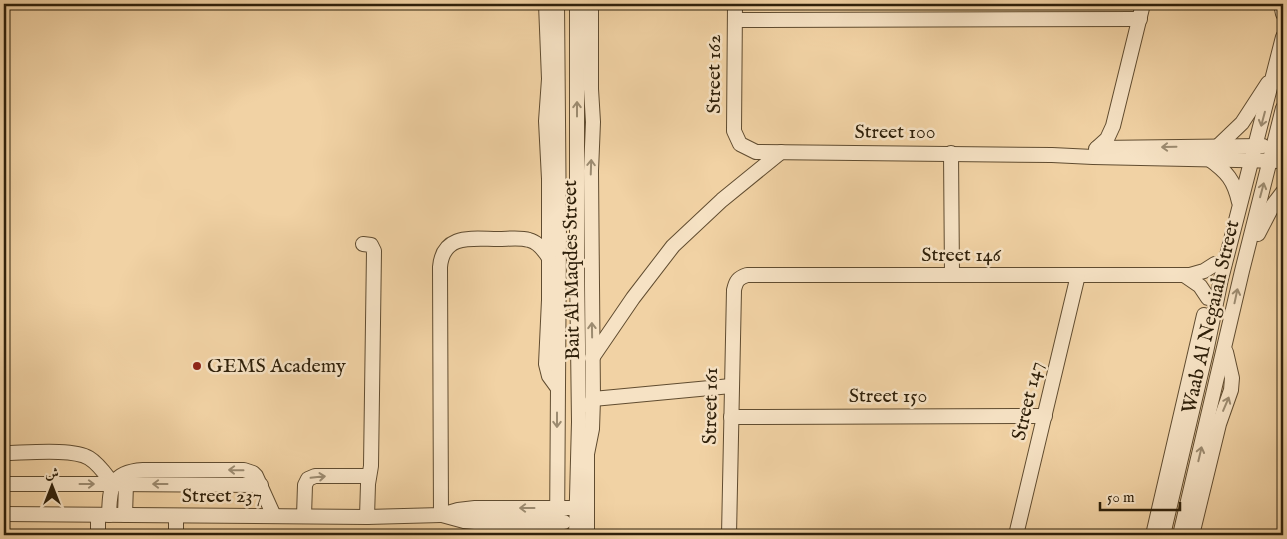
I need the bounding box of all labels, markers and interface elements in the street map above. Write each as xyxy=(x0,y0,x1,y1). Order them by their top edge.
street label: Street 162 xyxy=(702,34,727,114)
one-way arrow xyxy=(572,101,582,118)
one-way arrow xyxy=(1258,110,1267,126)
street label: Street 100 xyxy=(854,120,936,145)
one-way arrow xyxy=(1161,142,1178,152)
one-way arrow xyxy=(586,159,596,176)
street label: Bait Al Maqdes Street xyxy=(558,180,586,360)
one-way arrow xyxy=(1258,183,1268,199)
street label: Waab Al Negaiah Street xyxy=(1177,218,1245,416)
street label: Street 146 xyxy=(921,243,1001,268)
one-way arrow xyxy=(1232,288,1242,304)
one-way arrow xyxy=(587,322,597,338)
place label: GEMS Academy xyxy=(207,354,346,379)
street label: Street 147 xyxy=(1007,359,1049,443)
marker: GEMS Academy xyxy=(191,360,203,372)
street label: Street 161 xyxy=(698,367,724,445)
street label: Street 150 xyxy=(849,384,927,409)
one-way arrow xyxy=(1222,397,1232,412)
one-way arrow xyxy=(552,412,562,428)
one-way arrow xyxy=(1196,446,1205,462)
north arrow xyxy=(28,462,78,512)
text: ش xyxy=(45,465,59,483)
one-way arrow xyxy=(228,465,244,475)
one-way arrow xyxy=(310,472,326,482)
one-way arrow xyxy=(79,479,95,489)
scale bar xyxy=(1100,479,1180,511)
one-way arrow xyxy=(152,480,168,489)
street label: Street 237 xyxy=(182,484,262,509)
text: 50 m xyxy=(1107,488,1135,507)
one-way arrow xyxy=(520,503,536,513)

